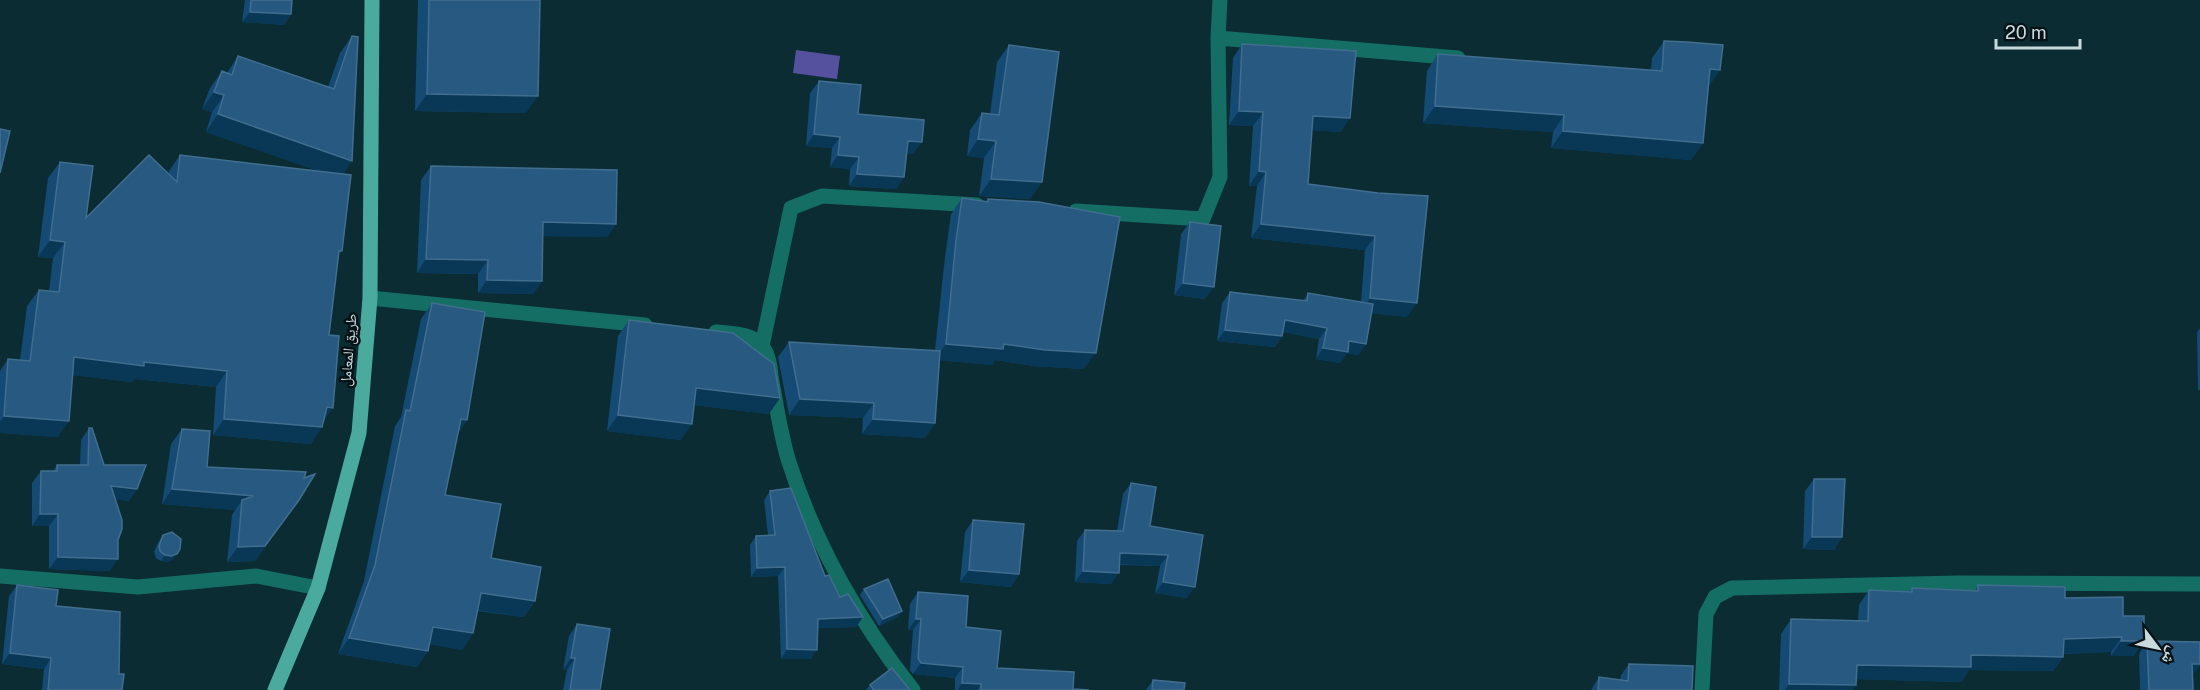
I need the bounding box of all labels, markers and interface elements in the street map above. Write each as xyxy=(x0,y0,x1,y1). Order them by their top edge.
scale bar xyxy=(1996,12,2080,50)
text: 20 m xyxy=(2005,22,2047,43)
street label: طريق المعامل xyxy=(336,313,362,387)
north arrow xyxy=(2128,618,2188,678)
text: ش xyxy=(2158,643,2183,668)

